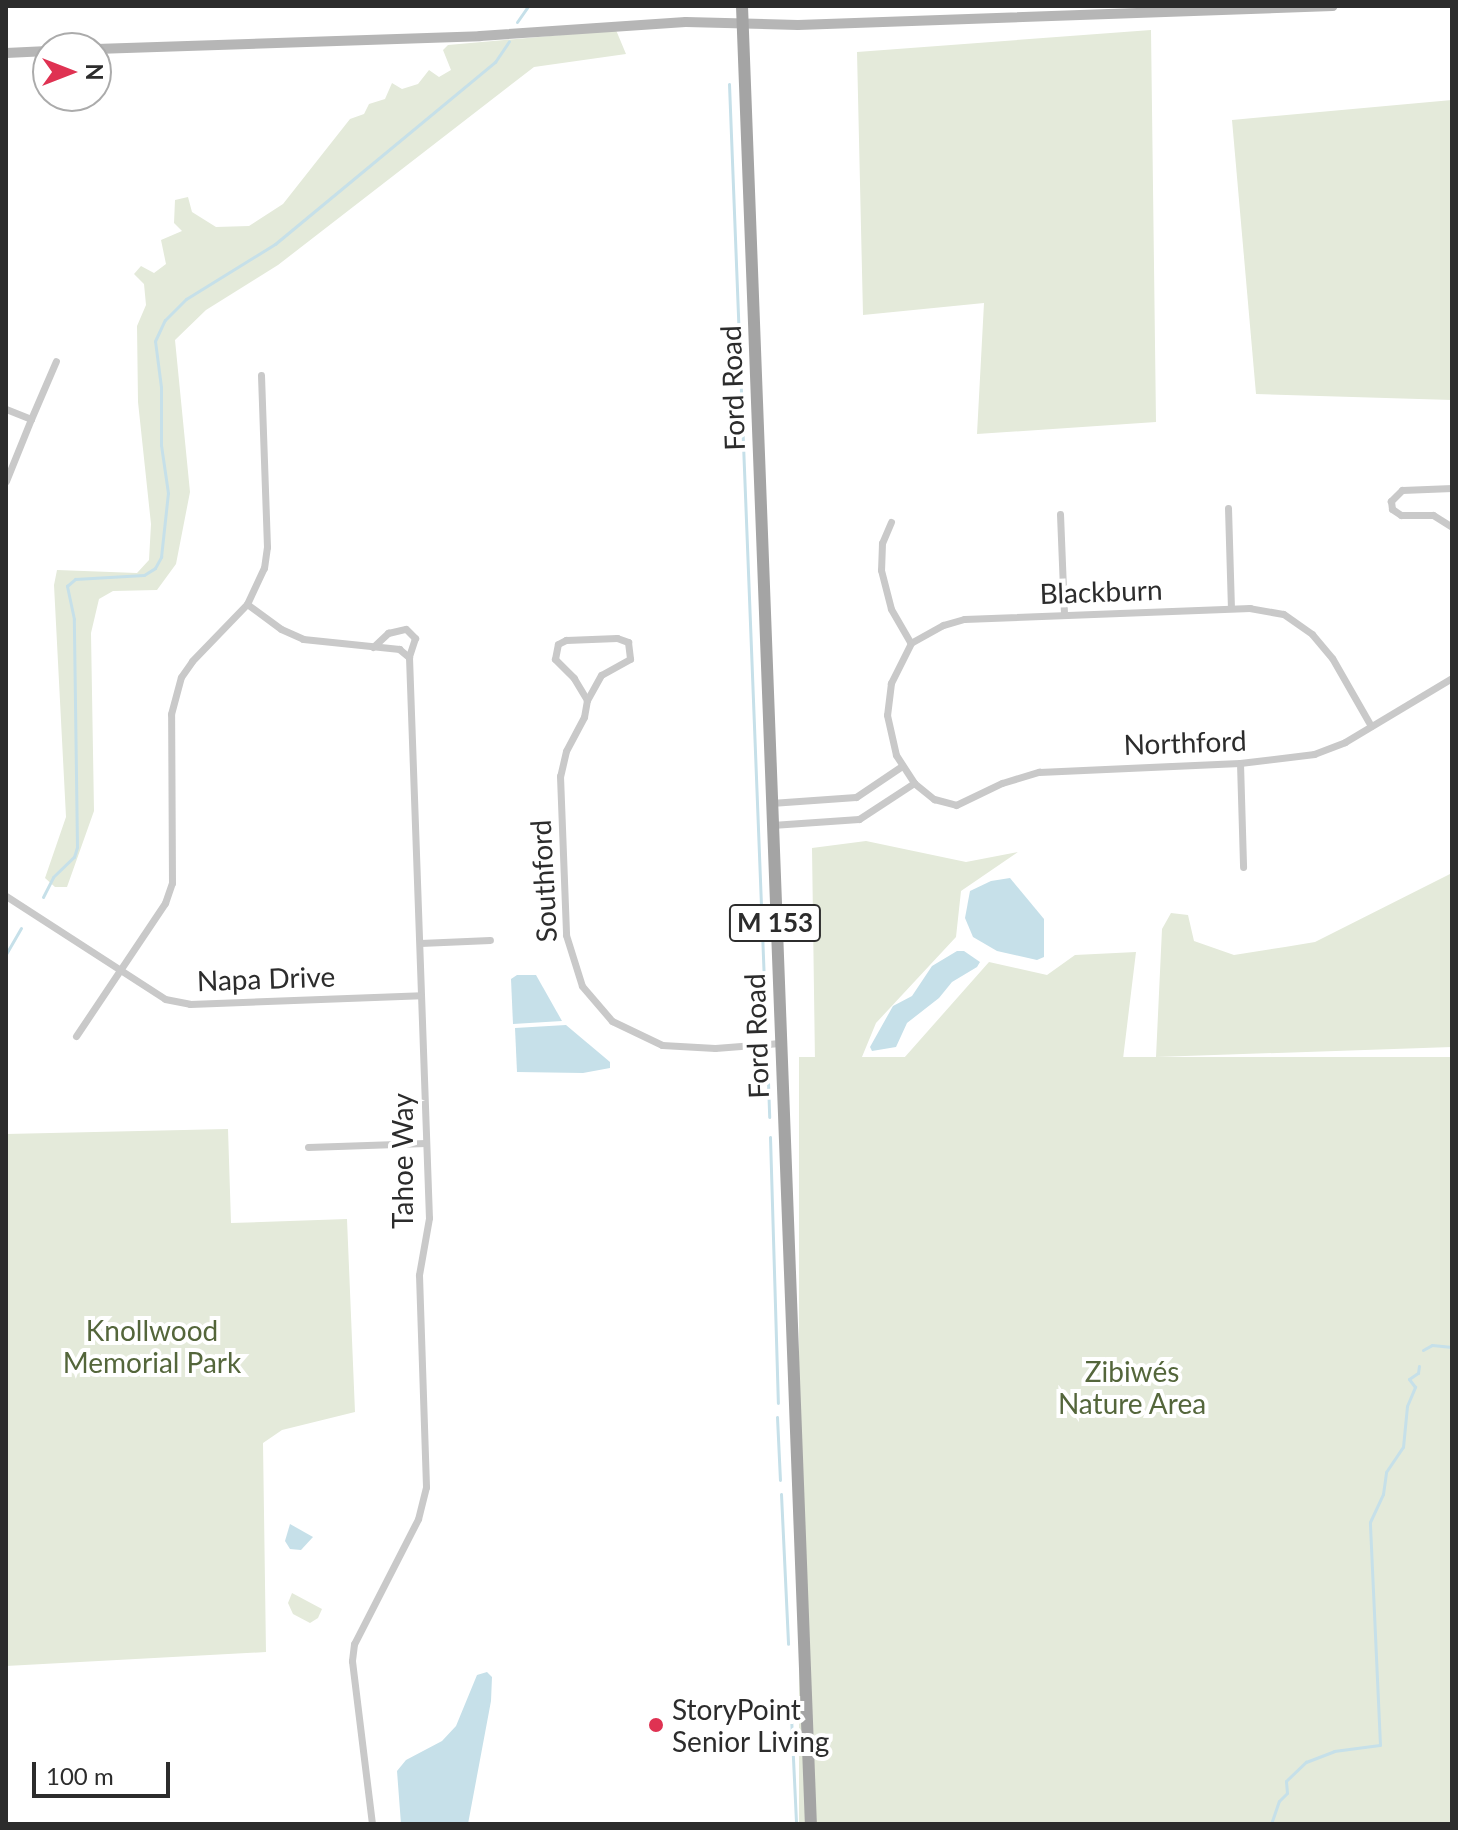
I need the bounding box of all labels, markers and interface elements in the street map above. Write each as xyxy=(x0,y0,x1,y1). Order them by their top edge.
north arrow xyxy=(32,32,112,112)
text: N xyxy=(81,64,108,80)
street label: Ford Road xyxy=(713,325,751,451)
street label: Blackburn xyxy=(1039,572,1163,610)
street label: Northford xyxy=(1123,723,1247,761)
street label: Southford xyxy=(523,819,563,943)
road number: M 153 xyxy=(727,901,823,945)
street label: Napa Drive xyxy=(196,959,336,997)
street label: Ford Road xyxy=(737,973,775,1099)
street label: Tahoe Way xyxy=(385,1093,419,1229)
park label: Knollwood Memorial Park xyxy=(63,1313,241,1379)
park label: Zibiwés Nature Area xyxy=(1057,1354,1207,1420)
place label: StoryPoint Senior Living xyxy=(672,1692,830,1758)
marker: StoryPoint Senior Living xyxy=(647,1716,665,1734)
scale bar xyxy=(36,1746,174,1796)
text: 100 m xyxy=(46,1761,114,1790)

